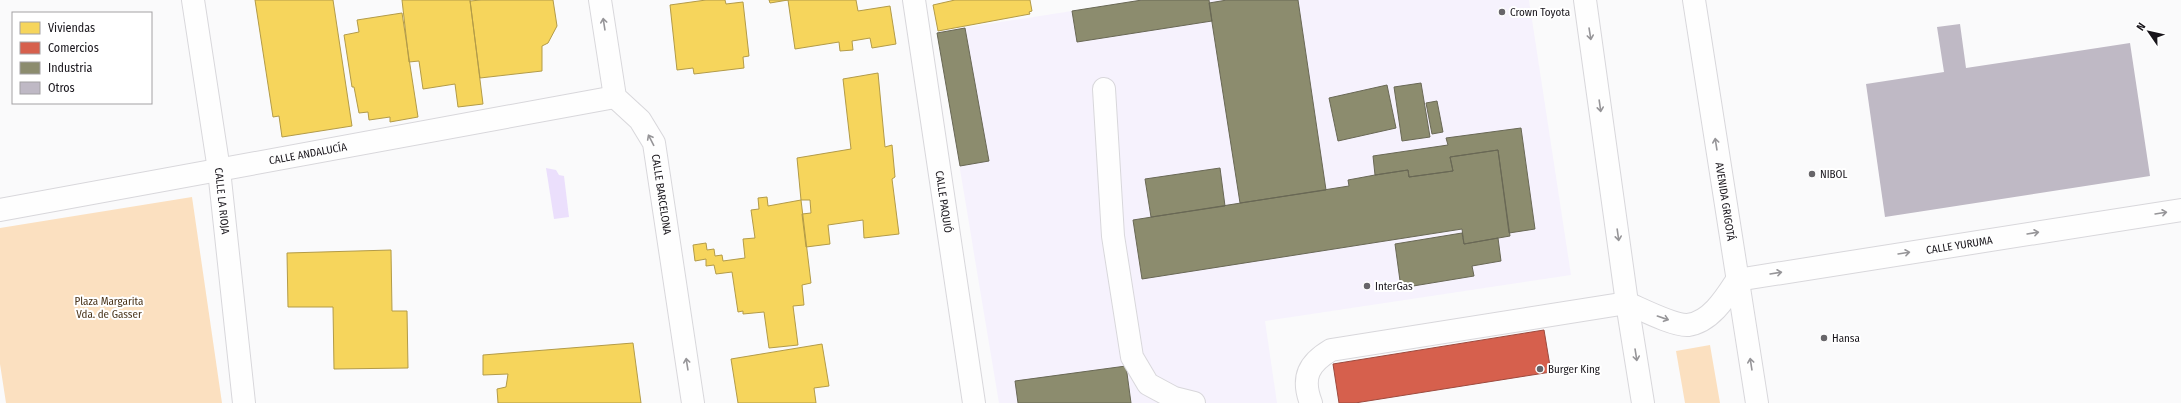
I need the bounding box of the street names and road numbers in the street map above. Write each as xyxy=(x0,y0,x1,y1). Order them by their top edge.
street label: CALLE ANDALUCÍA xyxy=(268,140,348,167)
street label: CALLE BARCELONA xyxy=(649,153,674,236)
street label: AVENIDA GRIGOTÁ xyxy=(1712,162,1739,242)
street label: CALLE LA RIOJA xyxy=(212,167,232,235)
street label: CALLE PAQUIÓ xyxy=(932,170,956,234)
street label: CALLE YURUMA xyxy=(1925,234,1994,257)

